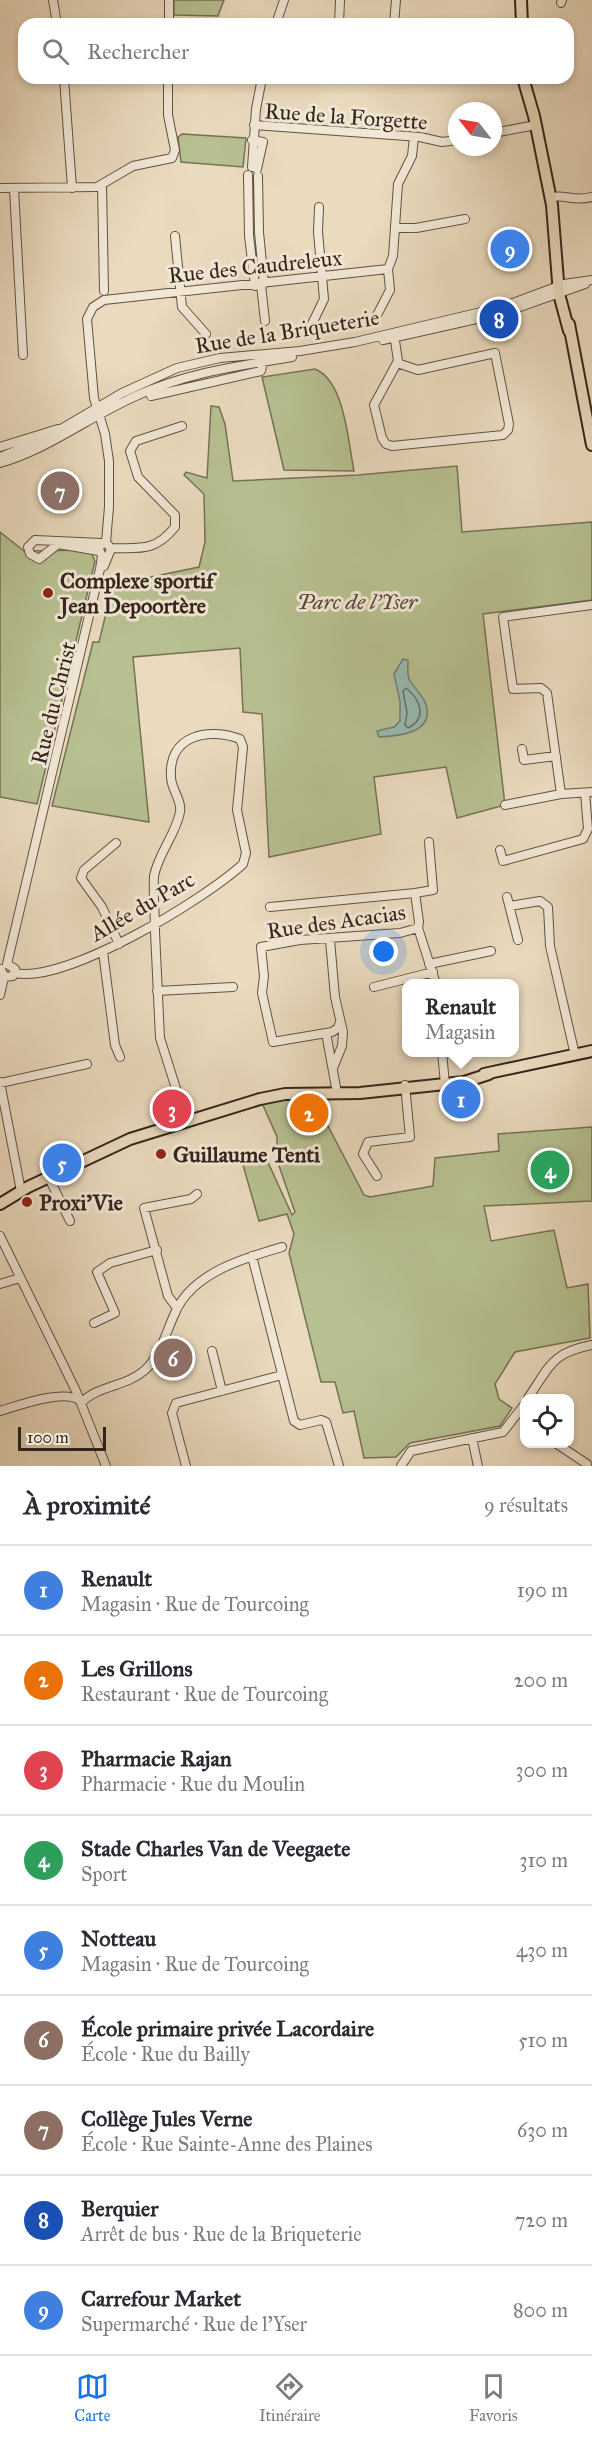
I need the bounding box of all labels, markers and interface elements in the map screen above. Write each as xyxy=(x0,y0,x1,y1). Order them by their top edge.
search box xyxy=(18,18,574,84)
icon: search xyxy=(39,35,72,68)
text: Rechercher xyxy=(87,38,189,65)
street label: Rue de la Forgette xyxy=(264,97,428,136)
north arrow xyxy=(448,102,502,156)
pin: 9 xyxy=(490,226,530,272)
street label: Rue des Caudreleux xyxy=(167,244,344,289)
pin: 8 xyxy=(480,296,518,342)
street label: Rue de la Briqueterie xyxy=(193,304,381,359)
pin: 7 xyxy=(40,468,80,514)
place label: Complexe sportif Jean Depoortère xyxy=(57,567,217,620)
marker: Complexe sportif Jean Depoortère xyxy=(41,586,55,600)
park label: Parc de l'Yser xyxy=(297,588,419,615)
street label: Rue du Christ xyxy=(25,639,82,767)
street label: Allée du Parc xyxy=(84,866,199,948)
street label: Rue des Acacias xyxy=(265,898,407,945)
your location xyxy=(369,937,398,966)
popup xyxy=(402,979,519,1057)
text: Renault xyxy=(425,993,496,1020)
text: Magasin xyxy=(425,1020,495,1044)
pin: 1 xyxy=(442,1076,480,1122)
pin: 3 xyxy=(152,1086,192,1132)
pin: 2 xyxy=(290,1090,328,1136)
pin: 5 xyxy=(42,1140,82,1186)
place label: Guillaume Tenti xyxy=(173,1141,321,1168)
marker: Guillaume Tenti xyxy=(154,1147,168,1161)
pin: 4 xyxy=(530,1148,570,1192)
place label: Proxi'Vie xyxy=(39,1189,123,1216)
marker: Proxi'Vie xyxy=(20,1195,34,1209)
pin: 6 xyxy=(154,1336,192,1380)
map controls xyxy=(520,1394,574,1448)
button: locate xyxy=(520,1394,574,1448)
scale bar xyxy=(18,1424,106,1452)
text: 100 m xyxy=(27,1428,69,1447)
text: À proximité xyxy=(24,1489,150,1521)
text: 9 résultats xyxy=(484,1493,568,1517)
text: Renault xyxy=(81,1565,152,1592)
text: 1 xyxy=(40,1578,47,1602)
text: 190 m xyxy=(517,1578,568,1602)
text: Magasin · Rue de Tourcoing xyxy=(81,1592,309,1616)
text: Les Grillons xyxy=(81,1655,193,1682)
text: 2 xyxy=(39,1668,48,1692)
text: 200 m xyxy=(514,1668,568,1692)
text: Restaurant · Rue de Tourcoing xyxy=(81,1682,328,1706)
text: Pharmacie Rajan xyxy=(81,1745,232,1772)
text: 3 xyxy=(40,1758,48,1782)
text: 300 m xyxy=(516,1758,568,1782)
text: Pharmacie · Rue du Moulin xyxy=(81,1772,305,1796)
text: Stade Charles Van de Veegaete xyxy=(81,1835,350,1862)
text: 4 xyxy=(38,1848,49,1872)
text: 310 m xyxy=(519,1848,568,1872)
text: Sport xyxy=(81,1862,127,1886)
text: Notteau xyxy=(81,1925,156,1952)
text: 5 xyxy=(39,1938,48,1962)
text: 430 m xyxy=(516,1938,568,1962)
text: Magasin · Rue de Tourcoing xyxy=(81,1952,309,1976)
text: École primaire privée Lacordaire xyxy=(81,2015,374,2042)
text: 6 xyxy=(38,2028,49,2052)
text: 510 m xyxy=(518,2028,568,2052)
text: École · Rue du Bailly xyxy=(81,2042,250,2066)
text: Collège Jules Verne xyxy=(81,2105,252,2132)
text: 7 xyxy=(38,2118,49,2142)
text: 630 m xyxy=(517,2118,568,2142)
text: École · Rue Sainte-Anne des Plaines xyxy=(81,2132,373,2156)
text: Berquier xyxy=(81,2195,158,2222)
text: 8 xyxy=(38,2208,49,2232)
text: 720 m xyxy=(515,2208,568,2232)
text: Arrêt de bus · Rue de la Briqueterie xyxy=(81,2222,362,2246)
text: Carrefour Market xyxy=(81,2285,241,2312)
text: 9 xyxy=(38,2298,49,2322)
text: 800 m xyxy=(513,2298,568,2322)
text: Supermarché · Rue de l'Yser xyxy=(81,2312,307,2336)
tab: Carte xyxy=(74,2370,110,2425)
tab: Itinéraire xyxy=(259,2370,320,2425)
tab: Favoris xyxy=(469,2370,518,2425)

